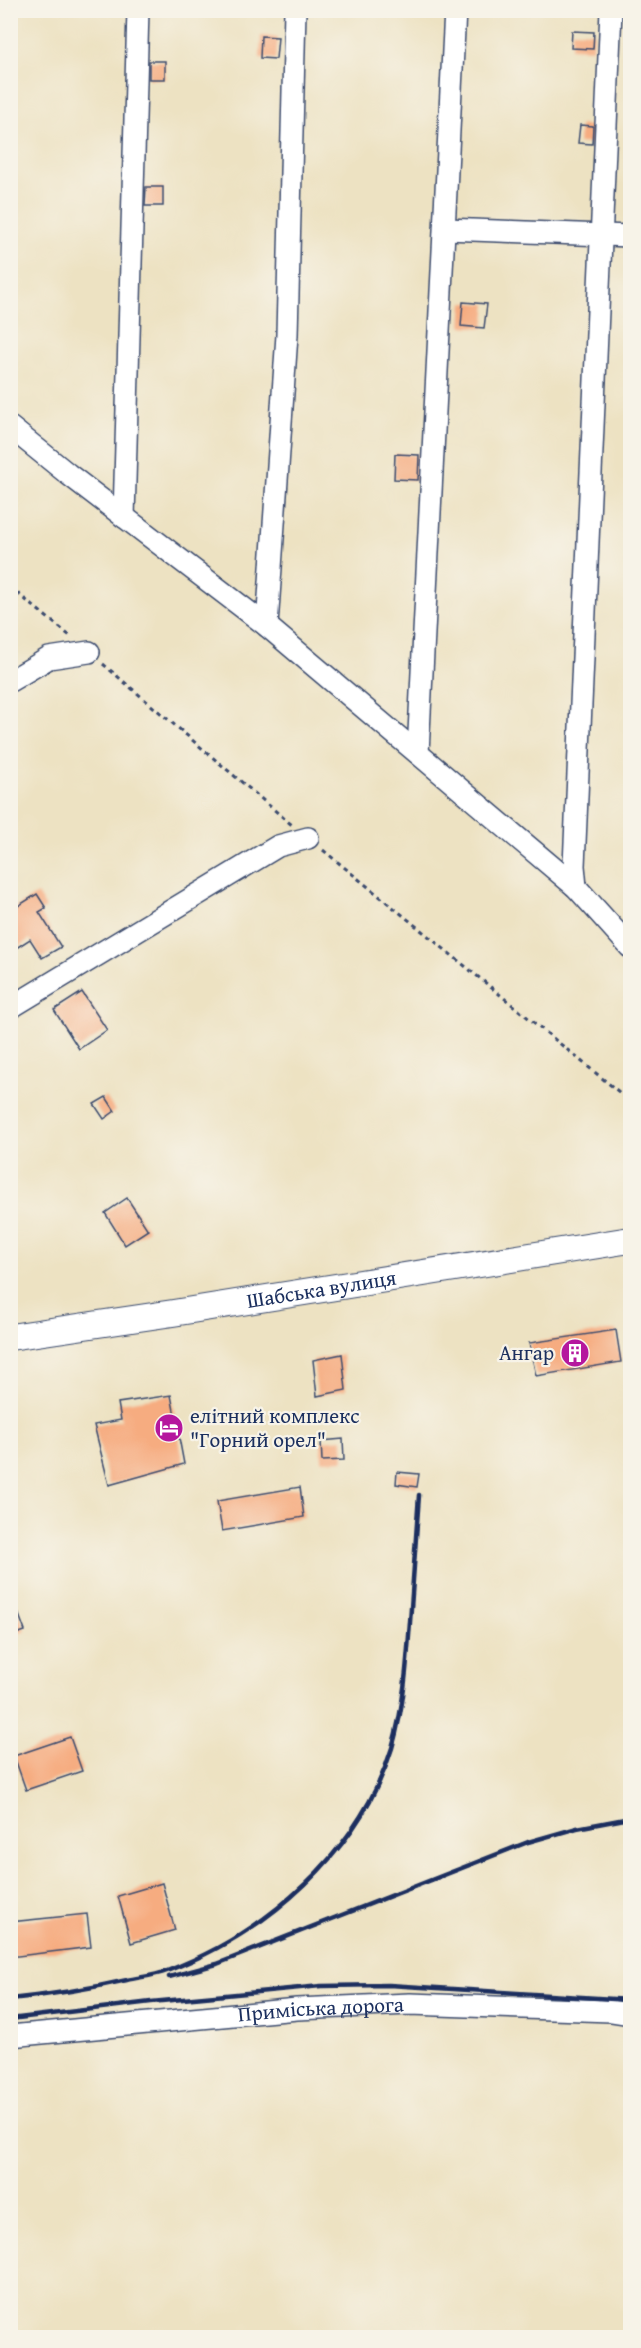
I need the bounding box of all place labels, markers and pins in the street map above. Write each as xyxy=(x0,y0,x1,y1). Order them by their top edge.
place label: Ангар xyxy=(499,1337,554,1368)
building icon: Ангар xyxy=(559,1337,591,1369)
place label: елітний комплекс "Горний орел" xyxy=(190,1400,360,1455)
hotel icon: елітний комплекс "Горний орел" xyxy=(153,1412,185,1444)

